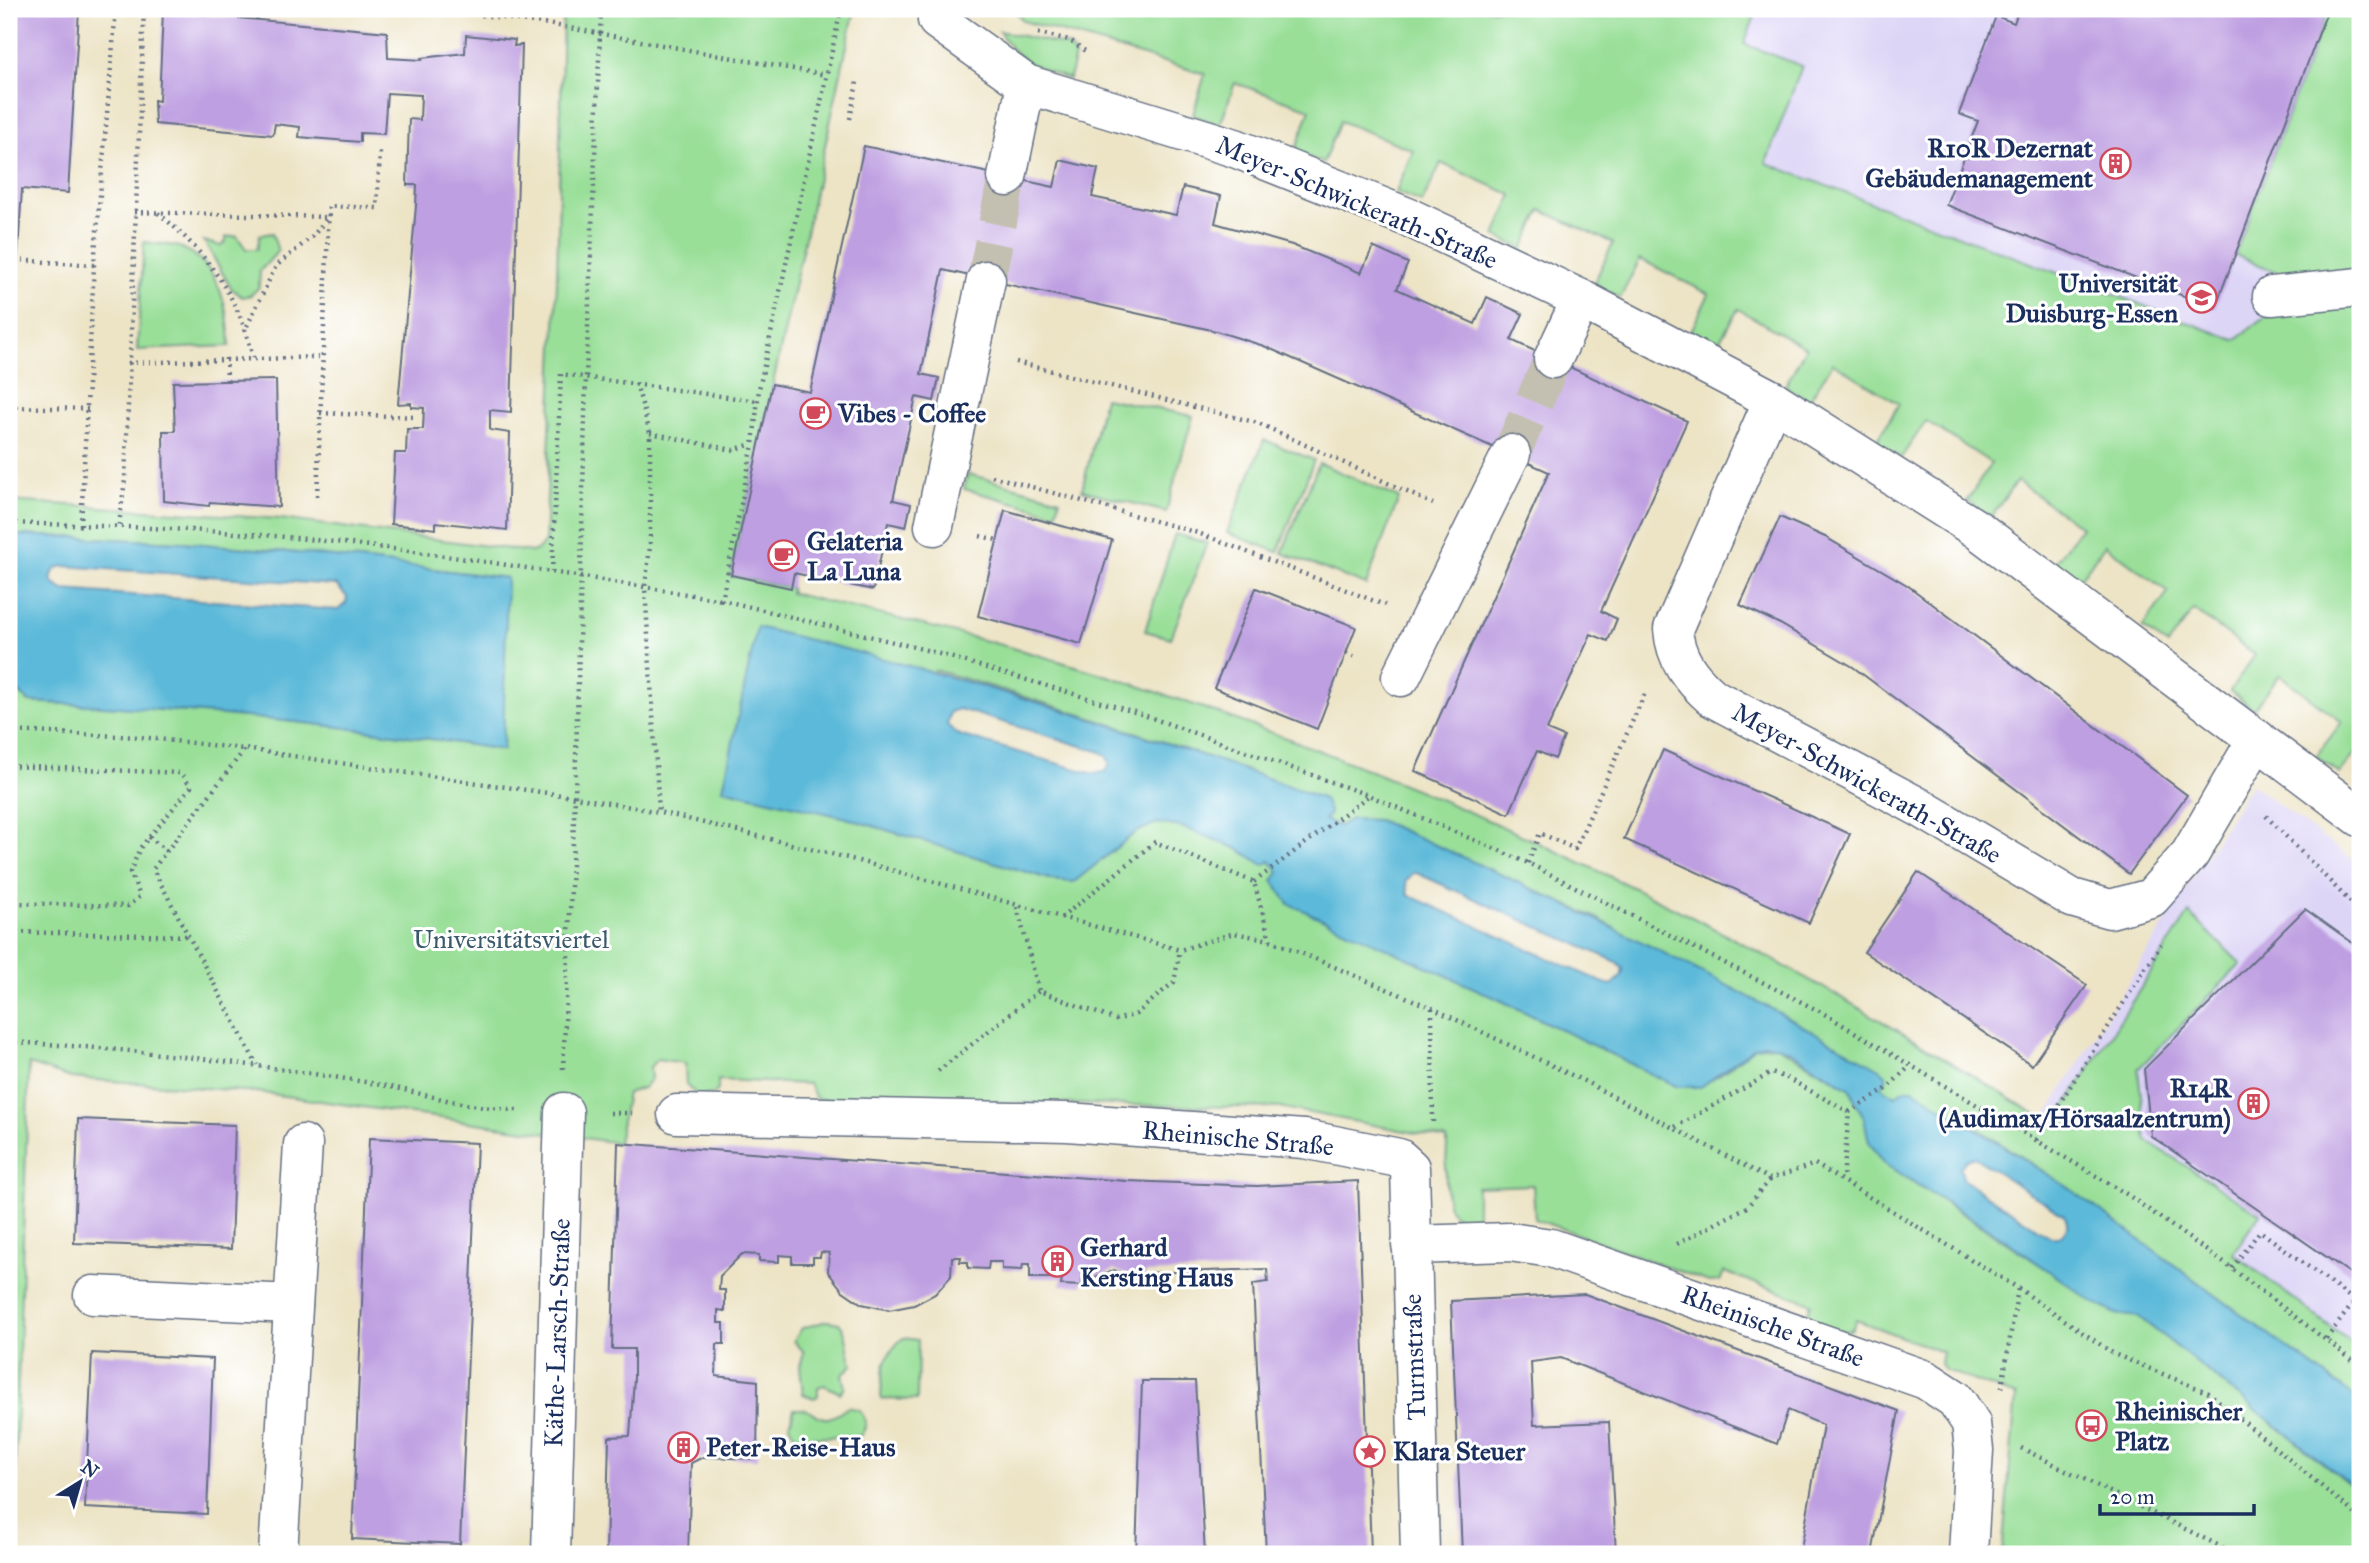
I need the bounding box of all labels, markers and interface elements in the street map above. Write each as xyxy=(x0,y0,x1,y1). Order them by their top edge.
street label: Meyer-Schwickerath-Straße xyxy=(1212,128,1503,276)
place label: R10R Dezernat Gebäudemanagement xyxy=(1865,132,2094,195)
building icon: R10R Dezernat Gebäudemanagement xyxy=(2099,146,2133,180)
place label: Universität Duisburg-Essen xyxy=(2006,267,2179,330)
school or university icon: Universität Duisburg-Essen xyxy=(2184,281,2218,315)
cafe icon: Vibes - Coffee xyxy=(798,396,832,430)
place label: Vibes - Coffee xyxy=(837,397,986,429)
place label: Gelateria La Luna xyxy=(807,525,904,587)
cafe icon: Gelateria La Luna xyxy=(767,539,801,573)
street label: Meyer-Schwickerath-Straße xyxy=(1727,696,2007,870)
park label: Universitätsviertel xyxy=(413,923,609,955)
place label: R14R (Audimax/Hörsaalzentrum) xyxy=(1939,1072,2233,1135)
building icon: R14R (Audimax/Hörsaalzentrum) xyxy=(2237,1086,2271,1120)
street label: Rheinische Straße xyxy=(1141,1114,1335,1162)
street label: Käthe-Larsch-Straße xyxy=(537,1218,577,1448)
place label: Gerhard Kersting Haus xyxy=(1080,1231,1234,1294)
building icon: Gerhard Kersting Haus xyxy=(1040,1245,1074,1279)
street label: Rheinische Straße xyxy=(1677,1278,1869,1374)
street label: Turmstraße xyxy=(1396,1293,1432,1421)
place label: Rheinischer Platz xyxy=(2115,1395,2244,1457)
bus stop icon: Rheinischer Platz xyxy=(2075,1409,2109,1443)
building icon: Peter-Reise-Haus xyxy=(666,1430,700,1464)
place label: Peter-Reise-Haus xyxy=(706,1431,896,1463)
place icon: Klara Steuer xyxy=(1353,1434,1387,1468)
place label: Klara Steuer xyxy=(1393,1435,1526,1467)
north arrow xyxy=(46,1448,116,1518)
text: N xyxy=(77,1455,103,1483)
scale bar xyxy=(2100,1472,2254,1516)
text: 20 m xyxy=(2110,1484,2155,1510)

